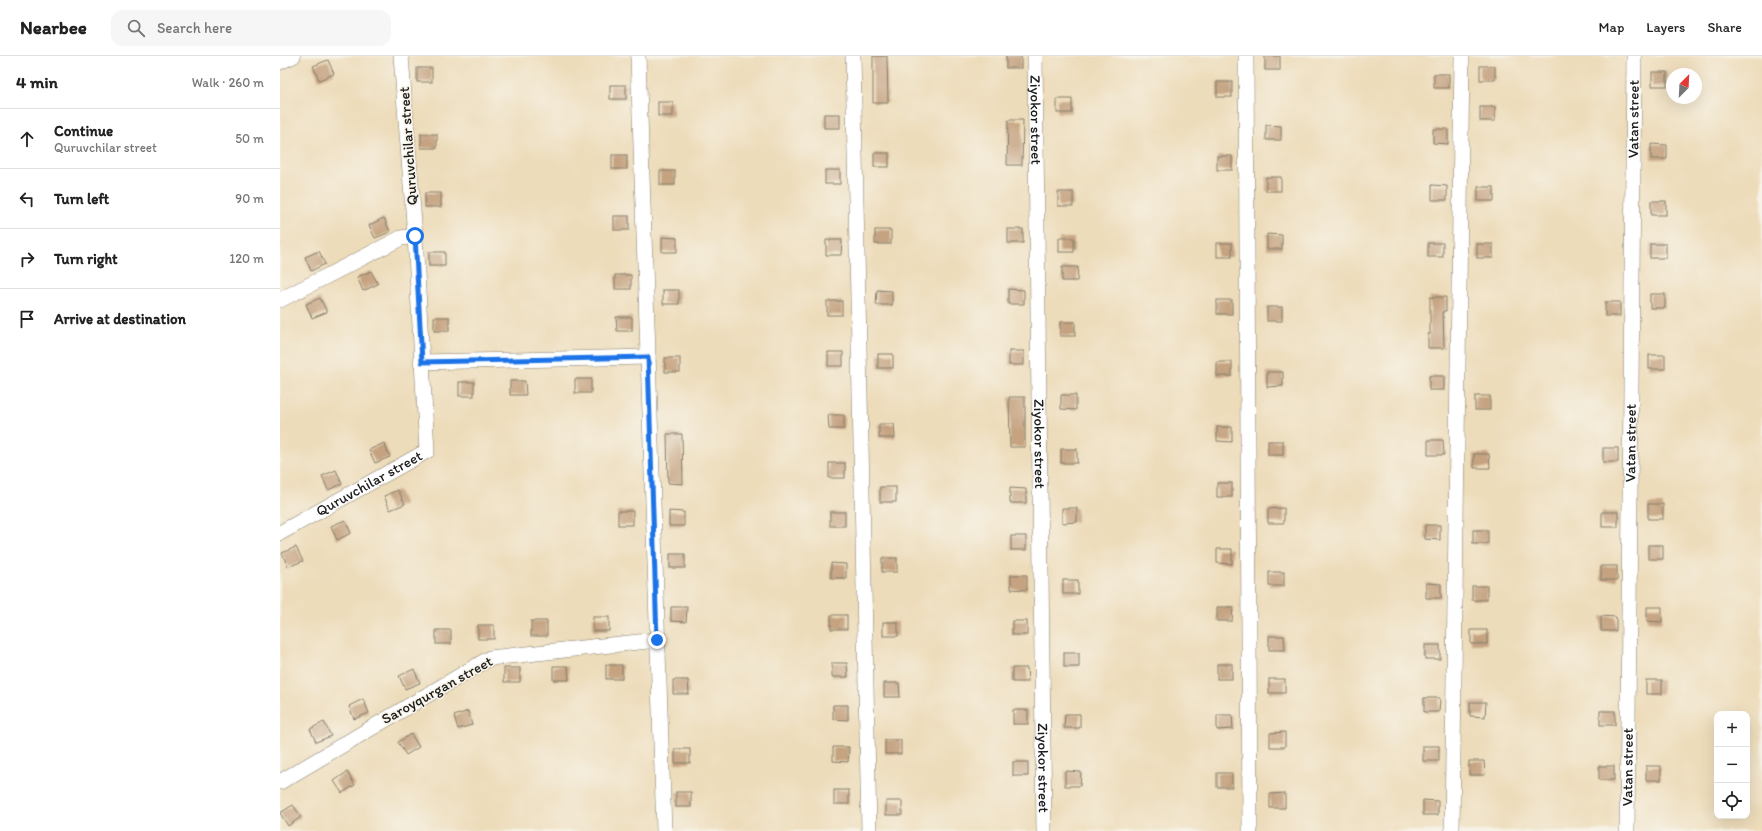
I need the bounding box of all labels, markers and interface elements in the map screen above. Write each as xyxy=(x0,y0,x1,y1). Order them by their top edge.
search box xyxy=(111,10,391,46)
text: Nearbee xyxy=(20,16,87,39)
icon: search xyxy=(125,17,147,39)
text: Search here xyxy=(157,19,232,37)
text: Map xyxy=(1599,19,1624,36)
text: Layers xyxy=(1646,19,1685,36)
text: Share xyxy=(1707,19,1742,36)
north arrow xyxy=(1666,68,1702,104)
text: 4 min xyxy=(16,72,58,92)
text: Walk · 260 m xyxy=(192,75,264,90)
street label: Ziyokor street xyxy=(1026,75,1045,165)
street label: Vatan street xyxy=(1624,79,1643,158)
street label: Quruvchilar street xyxy=(395,86,421,206)
text: Continue xyxy=(54,122,113,140)
icon: ahead xyxy=(16,128,38,150)
text: 50 m xyxy=(235,131,264,146)
text: Quruvchilar street xyxy=(54,140,157,155)
icon: left xyxy=(16,188,38,210)
text: Turn left xyxy=(54,190,109,208)
text: 90 m xyxy=(235,191,264,206)
route start xyxy=(406,227,424,245)
icon: right xyxy=(16,248,38,270)
text: Turn right xyxy=(54,250,118,268)
text: 120 m xyxy=(229,251,264,266)
icon: arrive xyxy=(16,308,38,330)
text: Arrive at destination xyxy=(54,310,186,328)
street label: Ziyokor street xyxy=(1030,399,1049,489)
street label: Vatan street xyxy=(1621,403,1640,482)
street label: Quruvchilar street xyxy=(313,446,426,520)
route end xyxy=(648,631,666,649)
street label: Saroyqurgan street xyxy=(378,652,496,728)
map controls xyxy=(1714,711,1750,819)
button: + xyxy=(1714,711,1750,747)
street label: Ziyokor street xyxy=(1034,723,1053,813)
street label: Vatan street xyxy=(1618,727,1637,806)
button: − xyxy=(1714,747,1750,783)
button: locate xyxy=(1714,783,1750,819)

